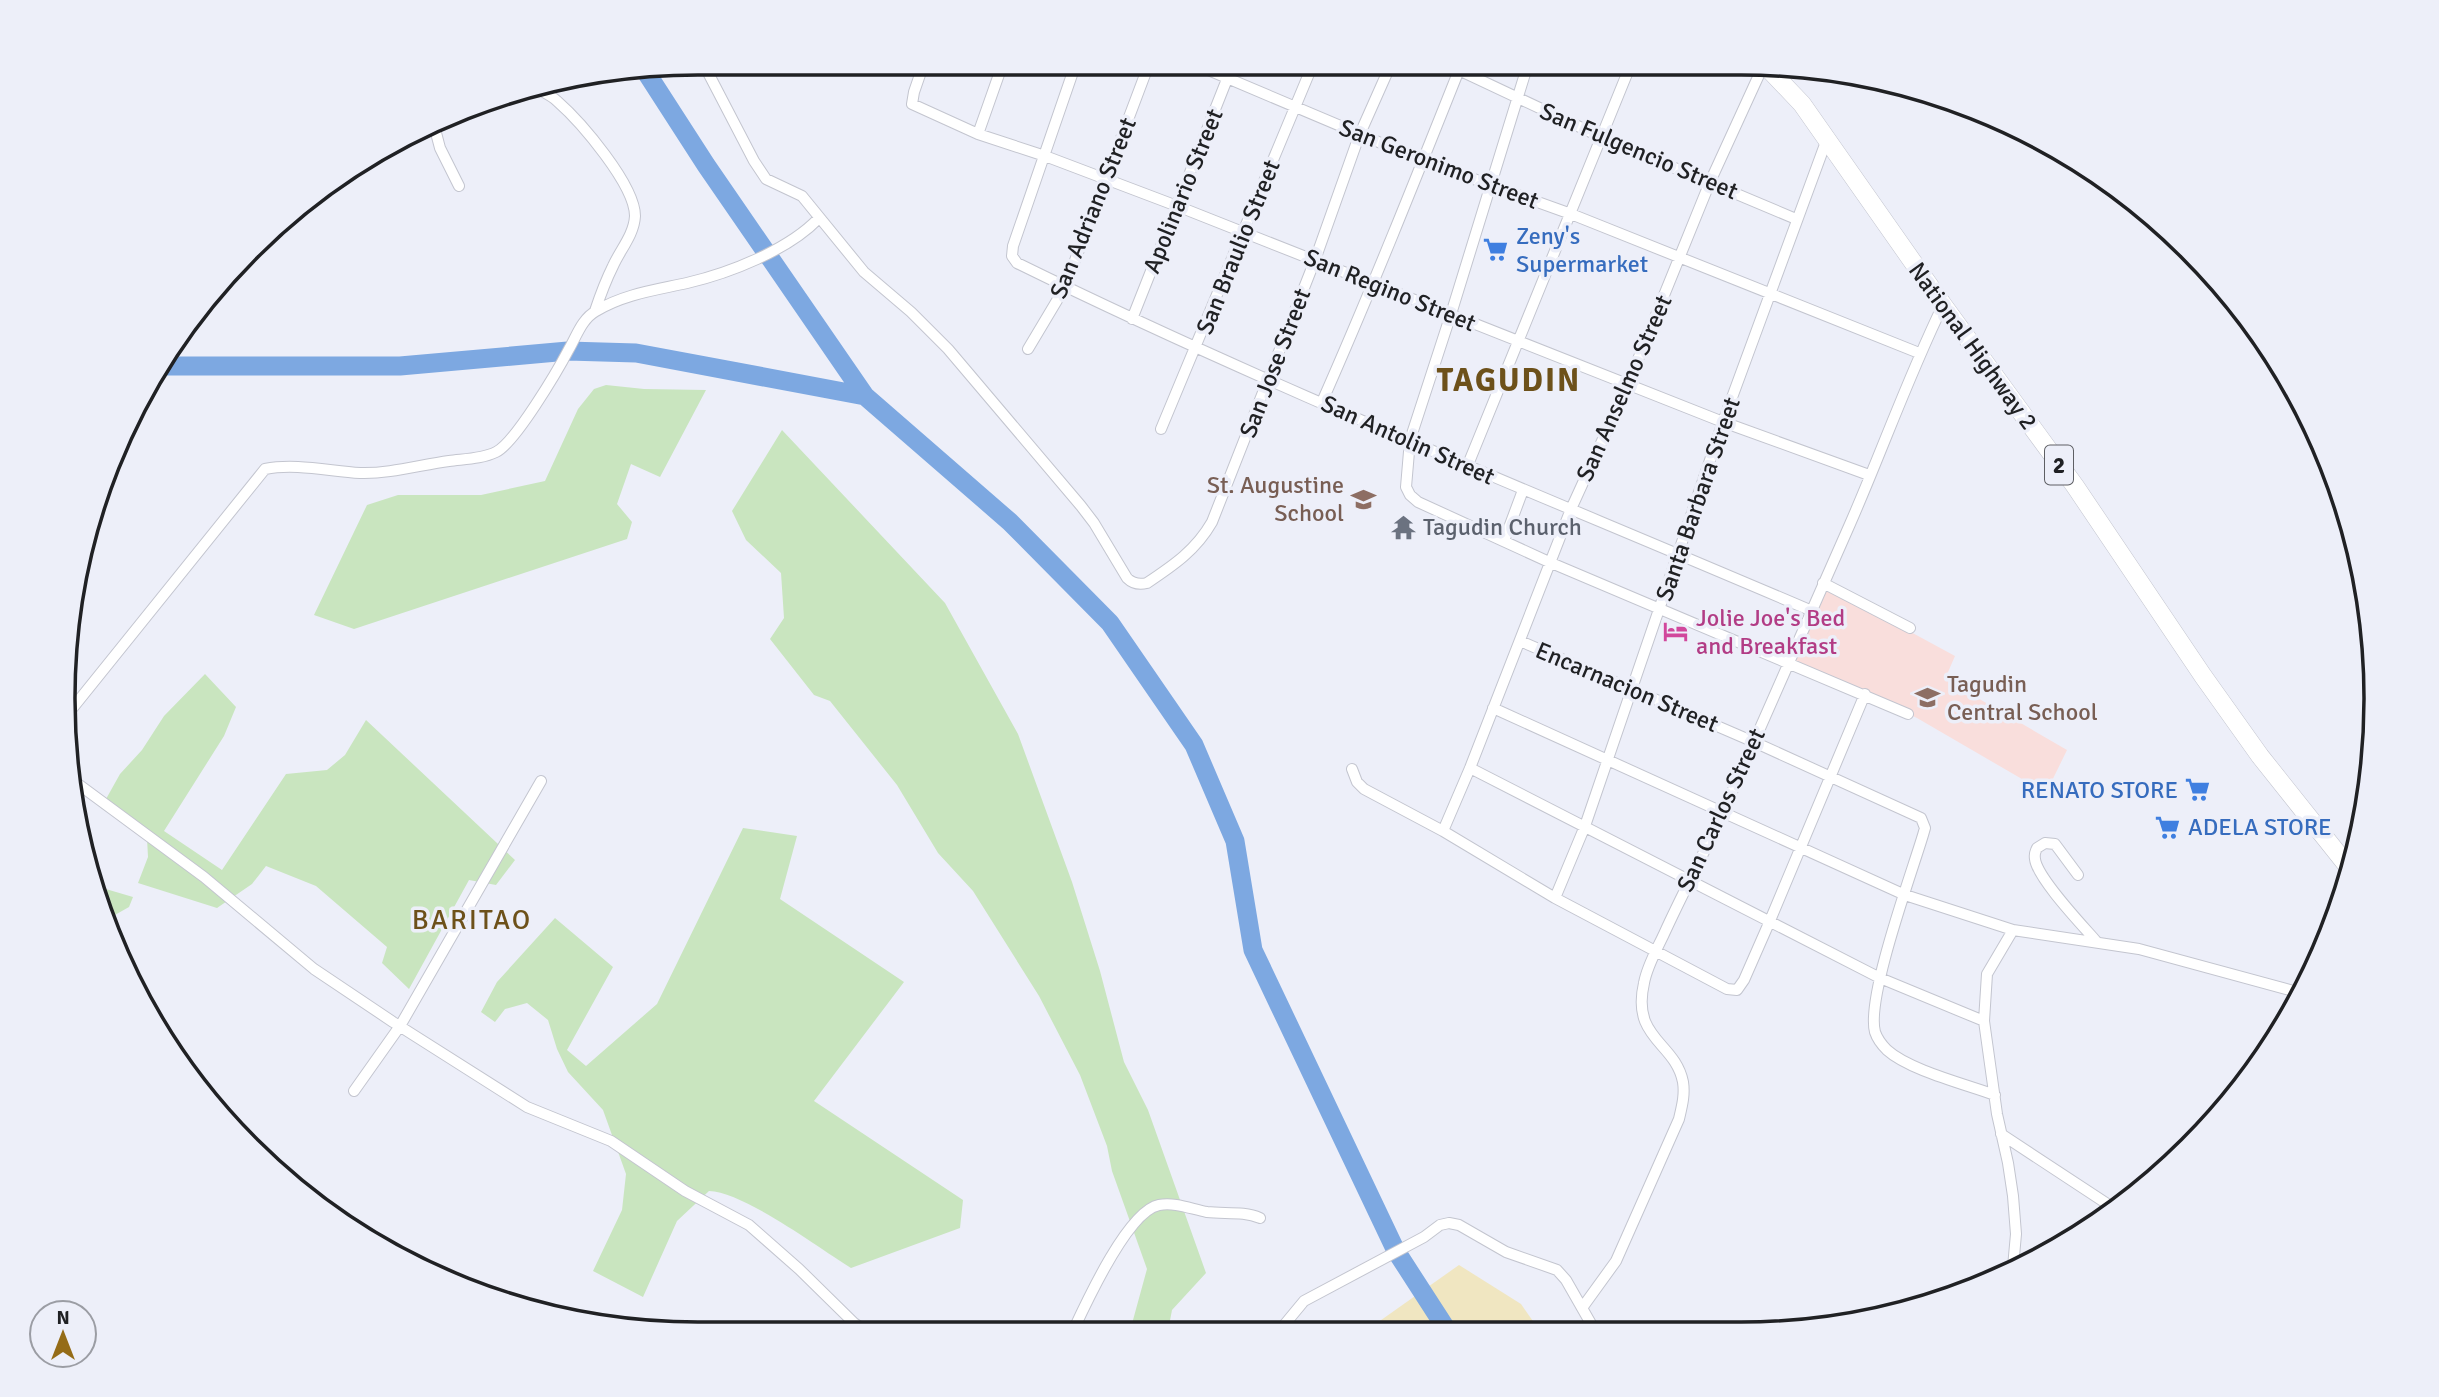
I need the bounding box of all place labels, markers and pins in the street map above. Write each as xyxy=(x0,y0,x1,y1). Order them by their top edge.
place label: Zeny's Supermarket xyxy=(1516,221,1648,279)
supermarket icon: Zeny's Supermarket xyxy=(1482,236,1510,264)
place label: St. Augustine School xyxy=(1207,470,1344,528)
school or university icon: St. Augustine School xyxy=(1350,485,1378,513)
place label: Tagudin Church xyxy=(1423,512,1582,542)
temple icon: Tagudin Church xyxy=(1389,513,1417,541)
place label: Jolie Joe's Bed and Breakfast xyxy=(1696,603,1845,661)
hotel icon: Jolie Joe's Bed and Breakfast xyxy=(1662,618,1690,646)
place label: Tagudin Central School xyxy=(1947,669,2098,727)
school or university icon: Tagudin Central School xyxy=(1913,684,1941,712)
place label: RENATO STORE xyxy=(2021,775,2178,805)
supermarket icon: RENATO STORE xyxy=(2184,776,2212,804)
place label: ADELA STORE xyxy=(2188,812,2332,842)
supermarket icon: ADELA STORE xyxy=(2154,813,2182,841)

